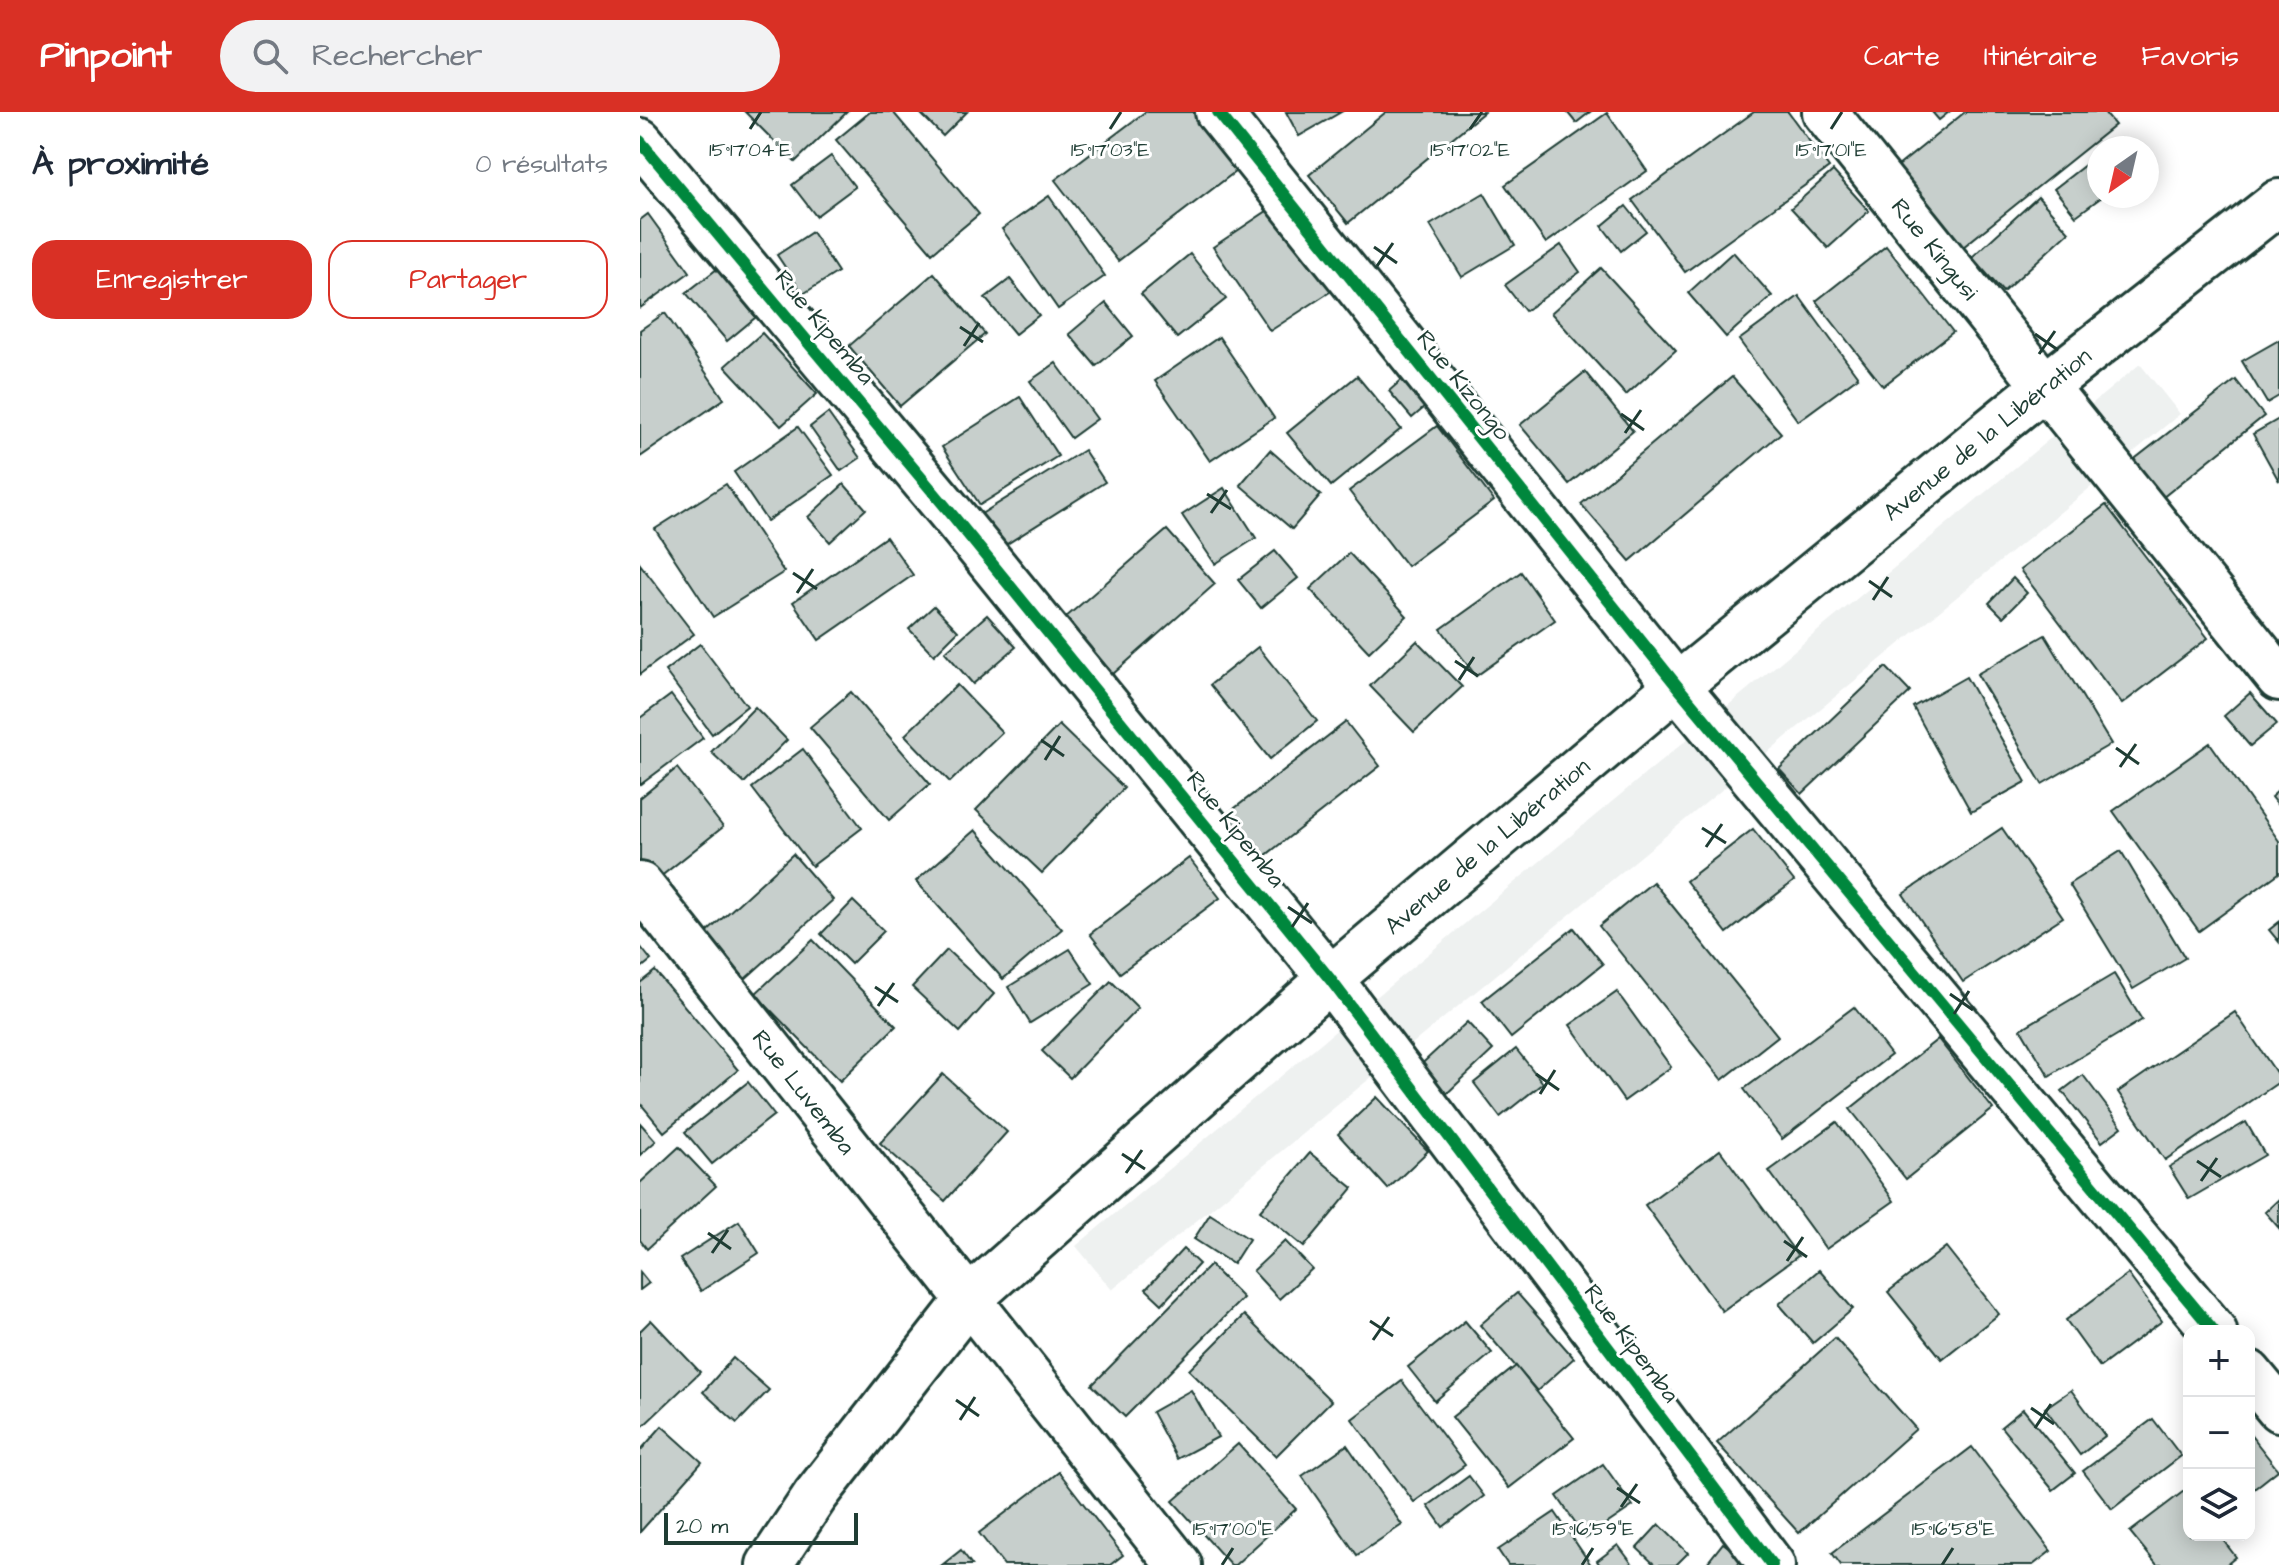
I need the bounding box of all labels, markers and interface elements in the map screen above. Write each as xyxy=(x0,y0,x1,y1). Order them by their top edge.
search box xyxy=(220,20,780,92)
text: Pinpoint xyxy=(40,30,172,82)
icon: search xyxy=(248,34,292,78)
text: Rechercher xyxy=(312,35,483,77)
text: Carte xyxy=(1864,37,1940,76)
text: Itinéraire xyxy=(1984,37,2097,76)
text: Favoris xyxy=(2141,37,2239,76)
text: 15°17'04"E xyxy=(709,136,791,164)
text: 15°17'03"E xyxy=(1071,136,1149,164)
text: 15°17'02"E xyxy=(1430,136,1510,164)
text: 15°17'01"E xyxy=(1796,136,1867,164)
north arrow xyxy=(2087,136,2159,208)
text: À proximité xyxy=(32,140,209,188)
text: 0 résultats xyxy=(475,146,608,182)
street label: Rue Kingusi xyxy=(1882,191,1986,309)
button: Enregistrer xyxy=(32,240,312,319)
button: Partager xyxy=(328,240,608,319)
street label: Rue Kipemba xyxy=(766,263,882,392)
street label: Rue Kizongo xyxy=(1407,323,1519,449)
street label: Avenue de la Libération xyxy=(1876,340,2099,530)
street label: Avenue de la Libération xyxy=(1377,750,1598,943)
street label: Rue Kipemba xyxy=(1178,764,1293,895)
street label: Rue Luvemba xyxy=(743,1023,863,1162)
street label: Rue Kipemba xyxy=(1575,1277,1687,1410)
map controls xyxy=(2183,1325,2255,1541)
button: + xyxy=(2183,1325,2255,1397)
button: − xyxy=(2183,1397,2255,1469)
button: layers xyxy=(2183,1469,2255,1541)
scale bar xyxy=(664,1509,858,1545)
text: 20 m xyxy=(676,1511,728,1542)
text: 15°17'00"E xyxy=(1192,1515,1274,1543)
text: 15°16'59"E xyxy=(1552,1515,1634,1543)
text: 15°16'58"E xyxy=(1911,1515,1995,1543)

